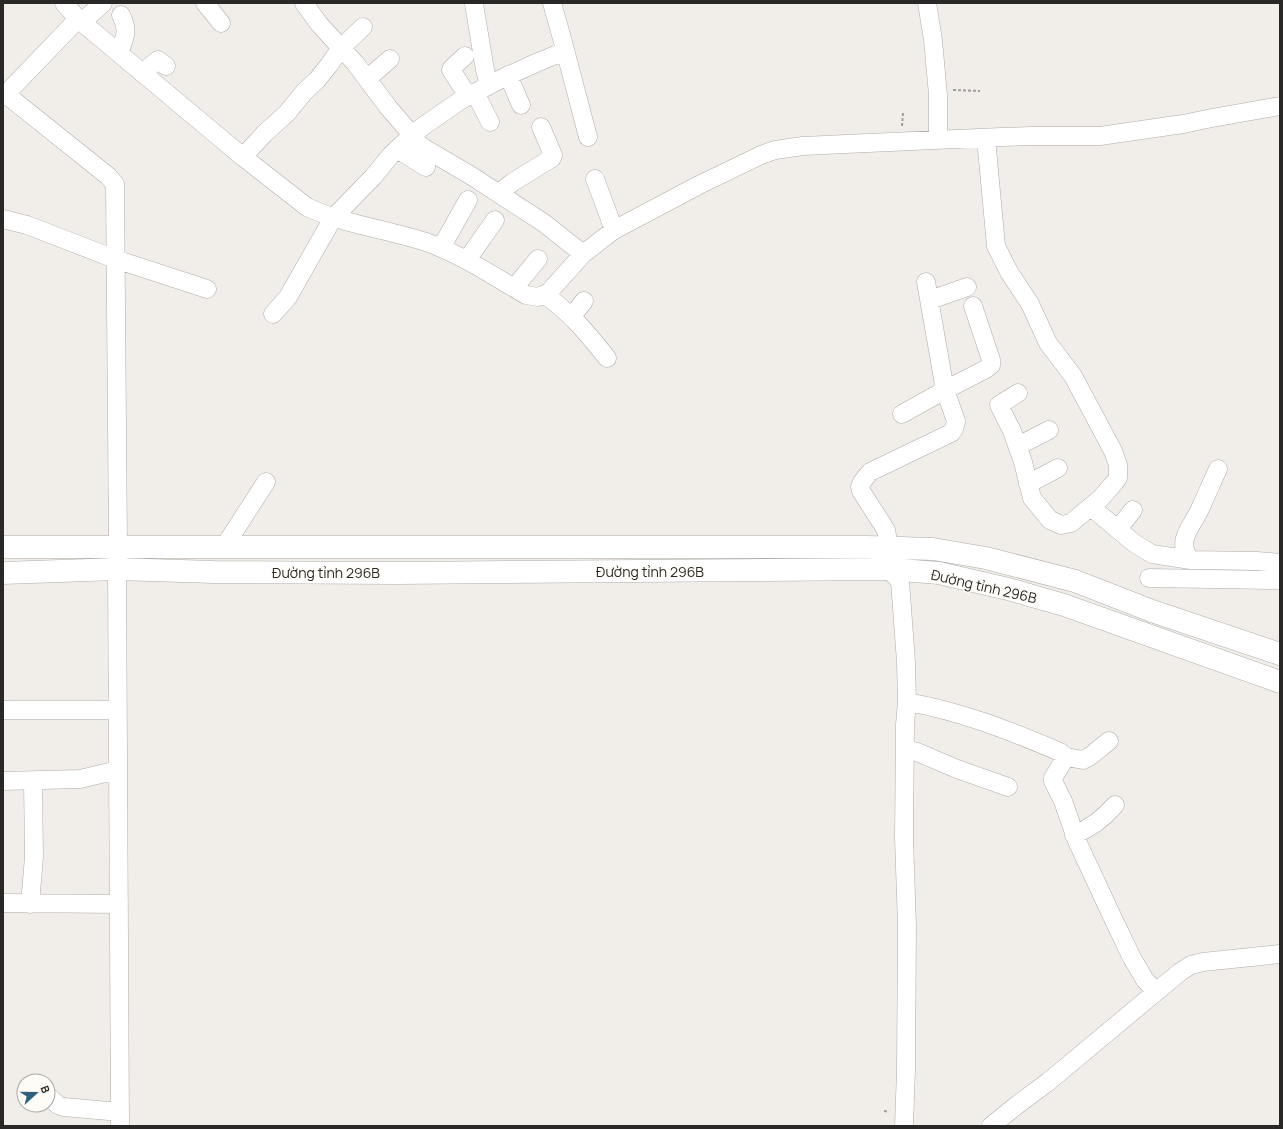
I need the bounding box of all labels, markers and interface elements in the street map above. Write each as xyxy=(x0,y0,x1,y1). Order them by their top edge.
street label: Đường tỉnh 296B xyxy=(596,562,704,581)
street label: Đường tỉnh 296B xyxy=(272,563,380,582)
street label: Đường tỉnh 296B xyxy=(929,565,1039,607)
north arrow xyxy=(16,1073,56,1113)
text: B xyxy=(38,1083,54,1095)

